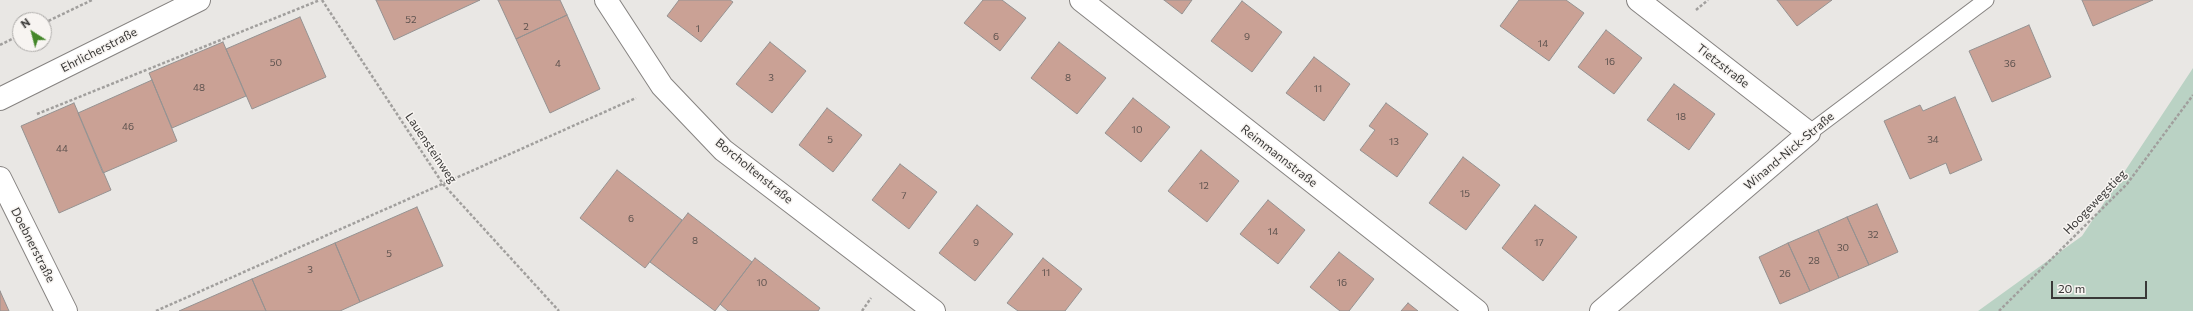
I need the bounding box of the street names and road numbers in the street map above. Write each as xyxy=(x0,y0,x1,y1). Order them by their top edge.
street label: Ehrlicherstraße xyxy=(59,25,139,75)
street label: Tietzstraße xyxy=(1694,41,1752,91)
street label: Winand-Nick-Straße xyxy=(1741,109,1837,193)
street label: Lauensteinweg xyxy=(402,110,460,186)
street label: Reimmannstraße xyxy=(1238,122,1320,190)
street label: Borcholtenstraße xyxy=(712,135,796,207)
street label: Hoogewegstieg xyxy=(2061,167,2129,237)
street label: Doebnerstraße xyxy=(8,205,58,285)

